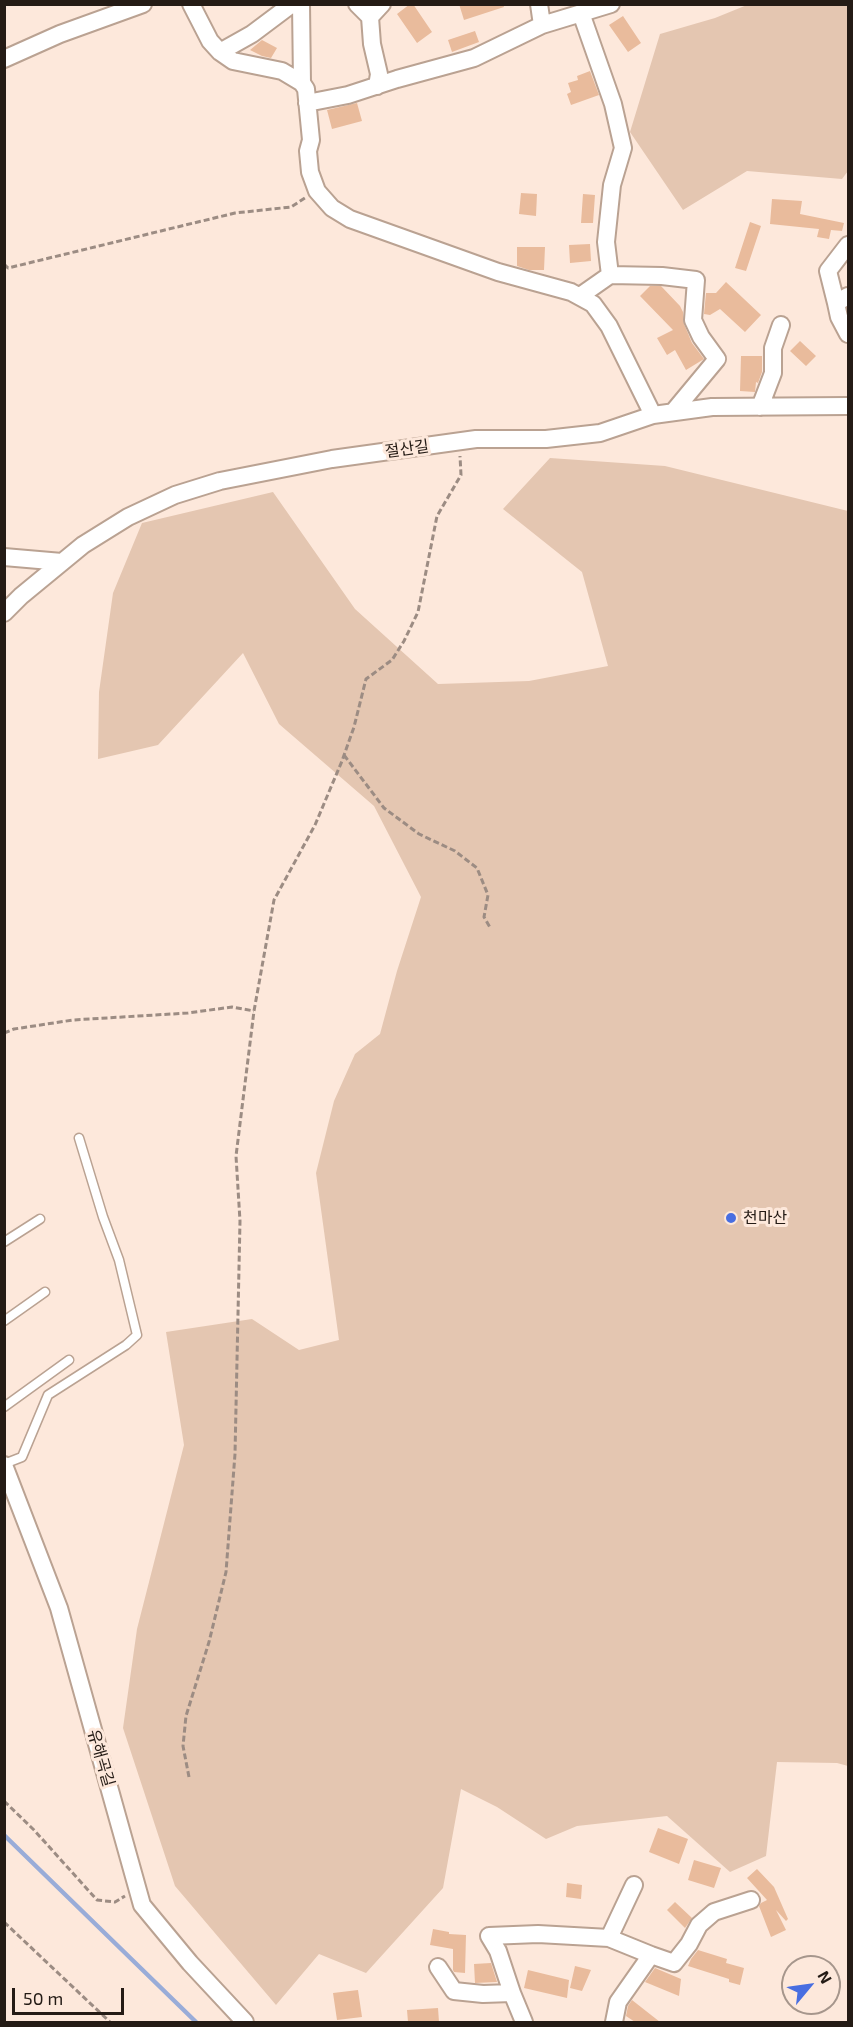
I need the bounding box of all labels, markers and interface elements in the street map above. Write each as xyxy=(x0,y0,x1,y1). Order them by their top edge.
street label: 절산길 xyxy=(384,436,430,462)
place label: 천마산 xyxy=(743,1208,787,1228)
marker: 천마산 xyxy=(724,1211,738,1225)
street label: 유해곡길 xyxy=(84,1727,118,1789)
north arrow xyxy=(781,1955,841,2015)
text: N xyxy=(814,1967,837,1987)
scale bar xyxy=(15,1976,128,2014)
text: 50 m xyxy=(23,1987,63,2009)

